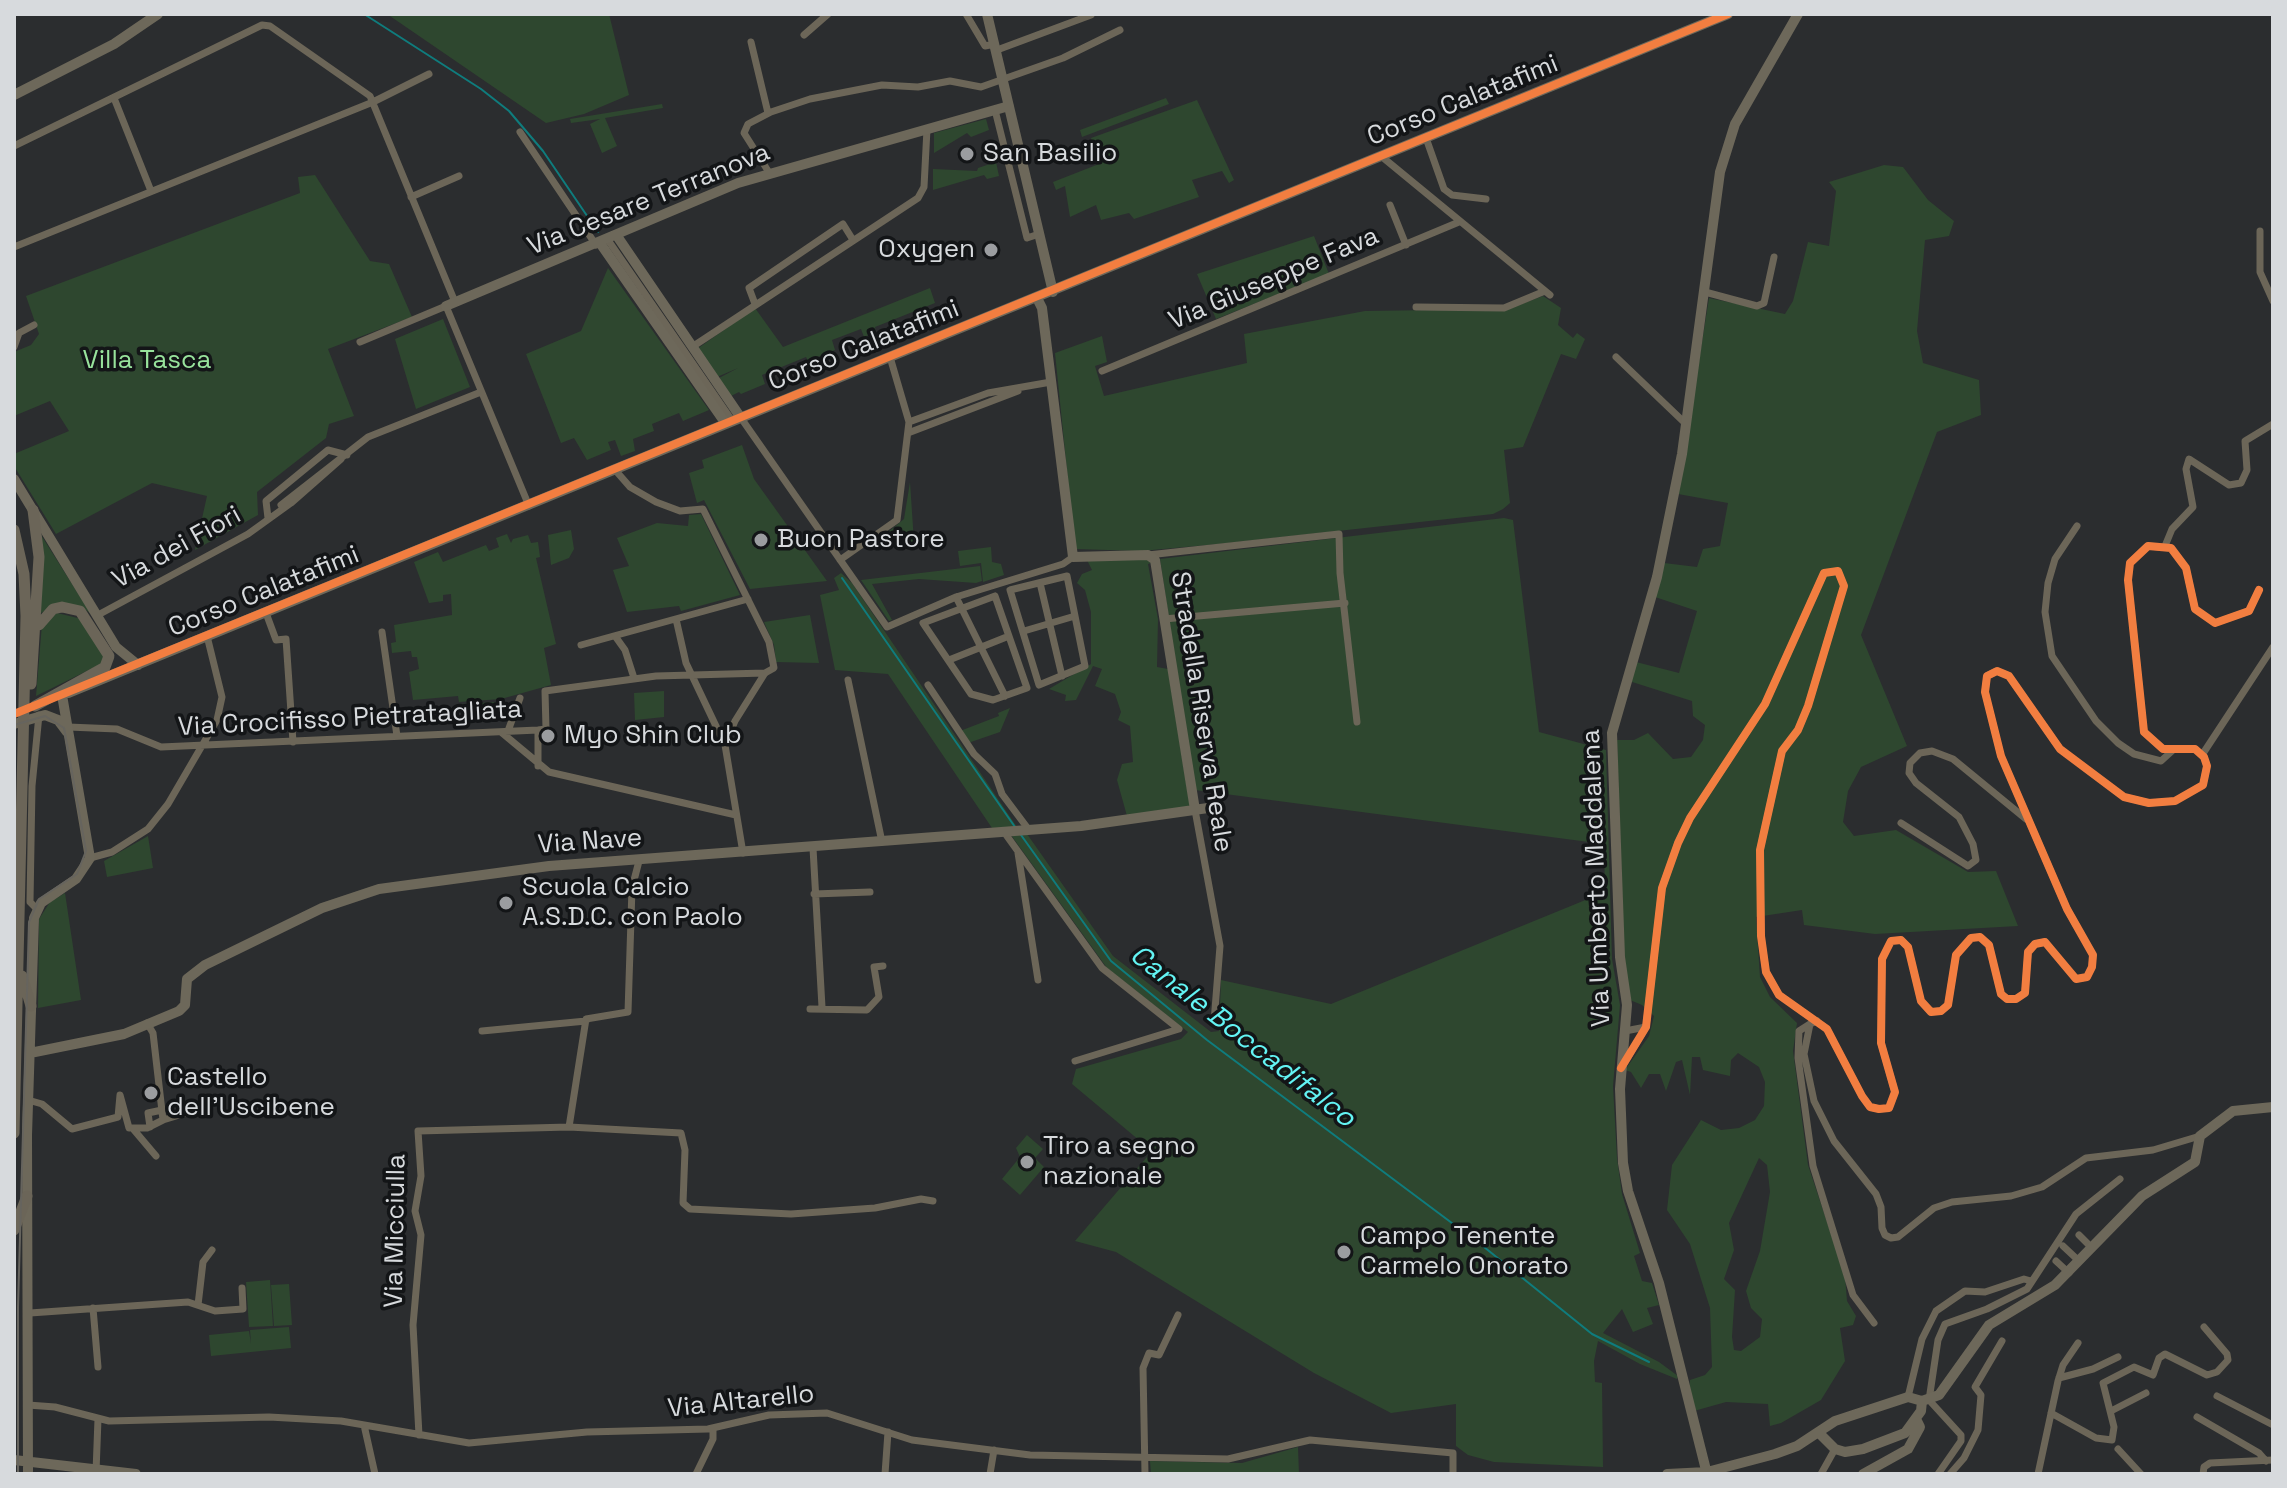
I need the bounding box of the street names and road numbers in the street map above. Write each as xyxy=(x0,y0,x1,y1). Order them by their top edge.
street label: Corso Calatafimi xyxy=(1363,49,1563,153)
street label: Via Cesare Terranova xyxy=(523,137,775,263)
street label: Via Giuseppe Fava xyxy=(1164,221,1384,337)
street label: Corso Calatafimi xyxy=(764,294,964,398)
street label: Via dei Fiori xyxy=(107,500,247,596)
street label: Corso Calatafimi xyxy=(164,540,364,644)
street label: Stradella Riserva Reale xyxy=(1163,569,1239,855)
street label: Via Crocifisso Pietratagliata xyxy=(177,694,523,744)
street label: Via Umberto Maddalena xyxy=(1576,728,1618,1028)
street label: Via Nave xyxy=(537,823,643,861)
street label: Via Micciulla xyxy=(379,1154,413,1308)
street label: Via Altarello xyxy=(666,1379,816,1425)

